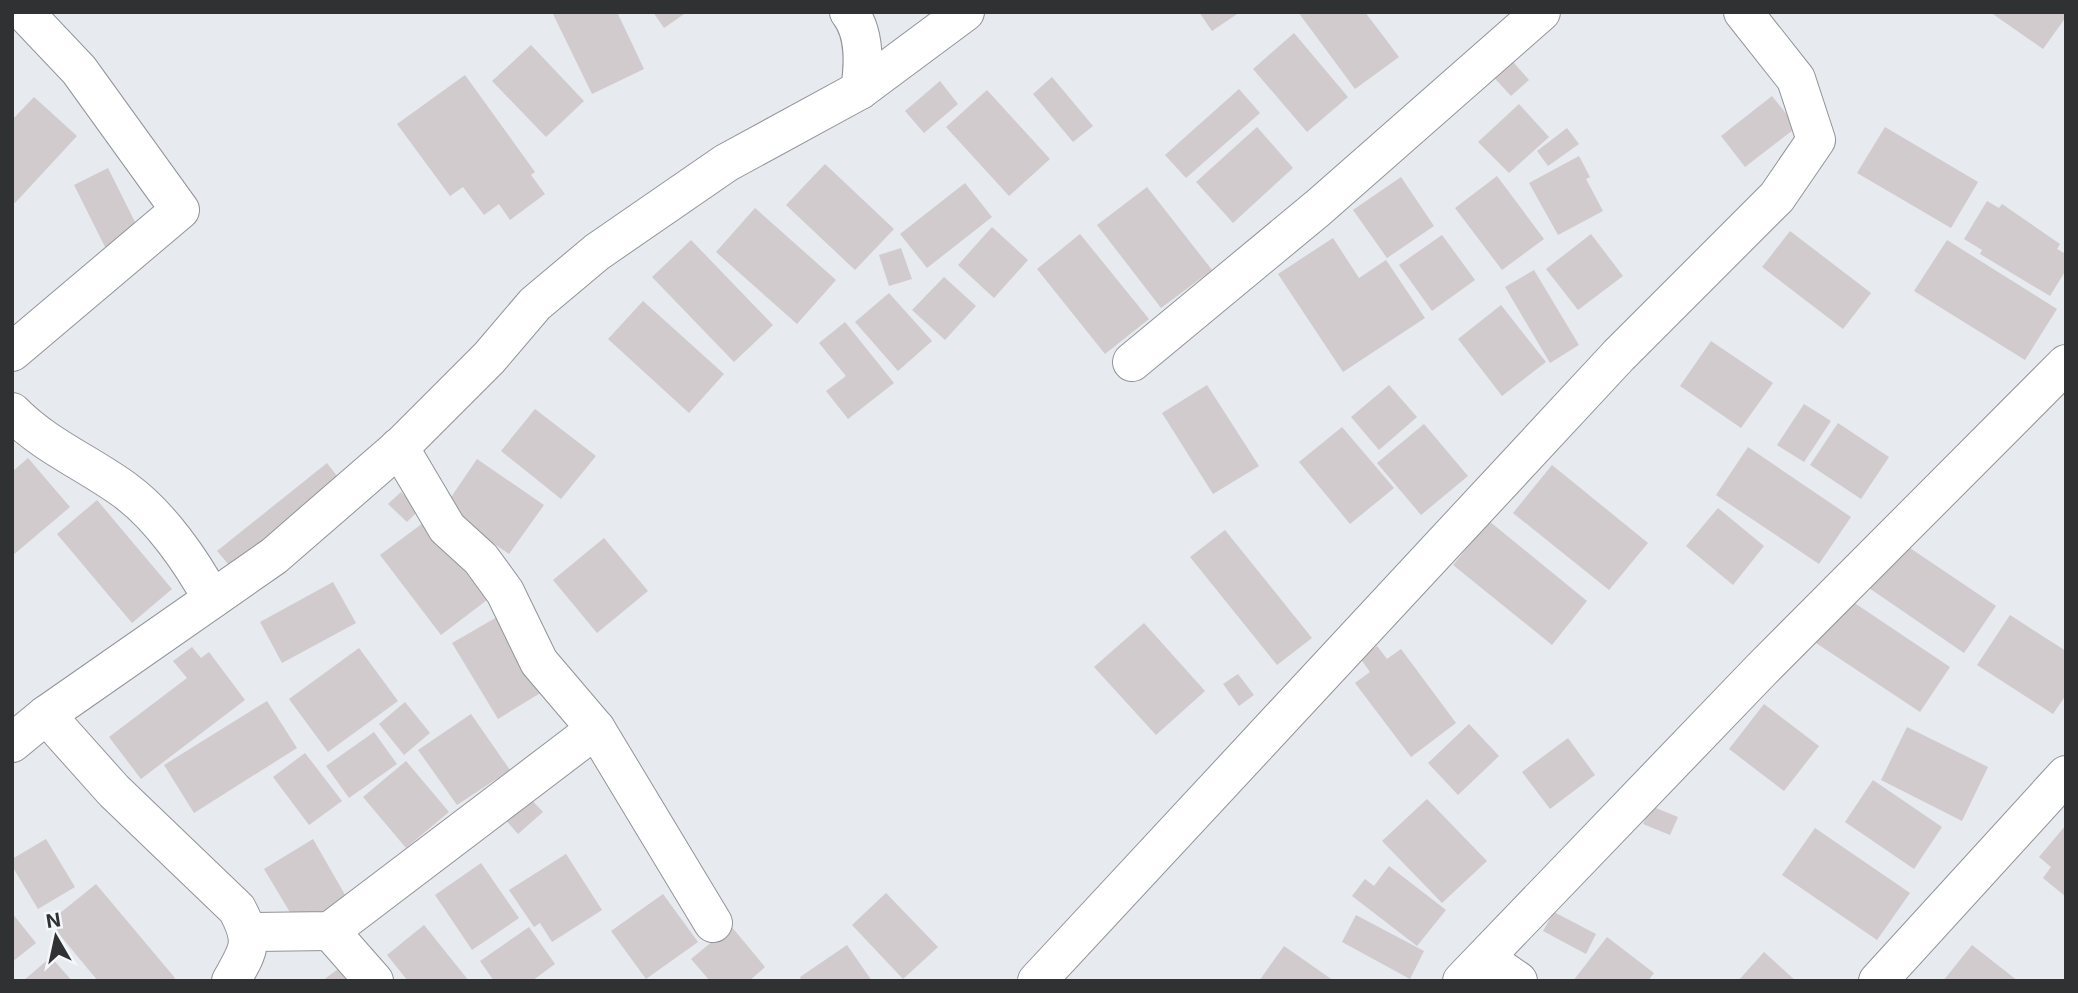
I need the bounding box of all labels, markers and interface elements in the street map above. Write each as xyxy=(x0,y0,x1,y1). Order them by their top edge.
north arrow xyxy=(21,902,91,972)
text: N xyxy=(44,908,62,933)

